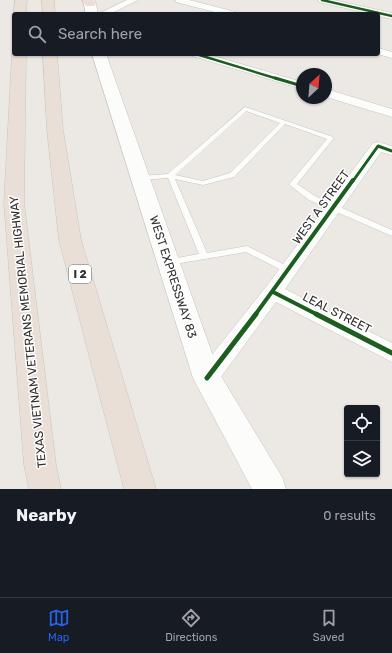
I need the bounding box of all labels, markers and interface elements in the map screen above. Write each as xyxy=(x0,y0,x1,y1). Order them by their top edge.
search box xyxy=(12,12,380,56)
icon: search xyxy=(26,23,48,45)
text: Search here xyxy=(58,25,142,43)
north arrow xyxy=(296,68,332,104)
street label: WEST A STREET xyxy=(290,167,353,247)
street label: TEXAS VIETNAM VETERANS MEMORIAL HIGHWAY xyxy=(7,195,49,469)
street label: WEST EXPRESSWAY 83 xyxy=(147,214,199,340)
road number: I 2 xyxy=(69,265,91,283)
street label: LEAL STREET xyxy=(300,290,374,336)
map controls xyxy=(344,405,380,477)
button: locate xyxy=(344,405,380,441)
button: layers xyxy=(344,441,380,477)
text: Nearby xyxy=(16,505,77,525)
text: 0 results xyxy=(323,508,376,523)
tab: Map xyxy=(48,607,70,644)
tab: Directions xyxy=(165,607,217,644)
tab: Saved xyxy=(313,607,344,644)

